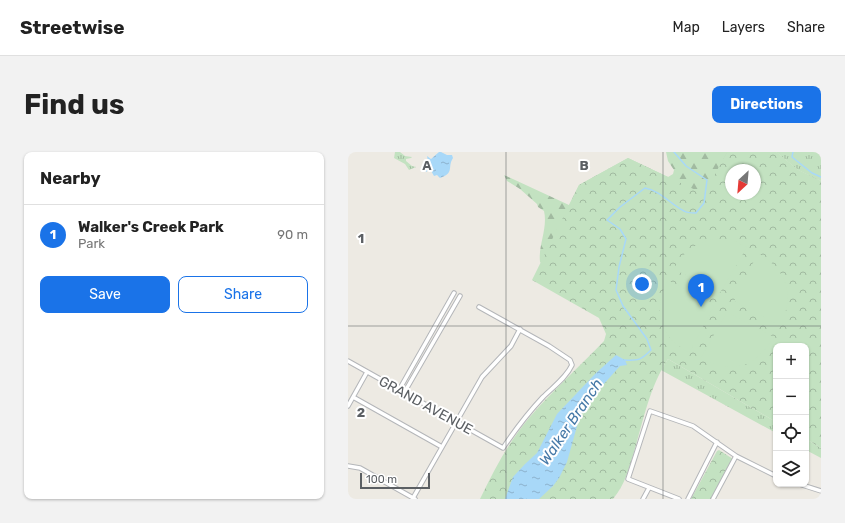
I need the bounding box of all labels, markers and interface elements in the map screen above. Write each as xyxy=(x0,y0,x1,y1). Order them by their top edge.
text: Streetwise xyxy=(20,16,125,39)
text: Map xyxy=(673,19,700,36)
text: Layers xyxy=(722,19,765,36)
text: Share xyxy=(787,19,825,36)
button: Directions xyxy=(712,86,821,123)
text: Find us xyxy=(24,88,124,121)
text: A xyxy=(422,158,432,173)
text: B xyxy=(579,158,589,173)
north arrow xyxy=(725,164,761,200)
text: Nearby xyxy=(40,168,101,188)
text: Walker's Creek Park xyxy=(78,218,224,236)
text: 1 xyxy=(50,227,56,242)
text: 90 m xyxy=(277,227,308,242)
text: 1 xyxy=(358,231,364,246)
text: Park xyxy=(78,236,105,251)
your location xyxy=(632,274,652,294)
pin: 1 xyxy=(688,274,714,307)
button: Save xyxy=(40,276,170,313)
button: Share xyxy=(178,276,308,313)
map controls xyxy=(773,343,809,487)
button: + xyxy=(773,343,809,379)
street label: GRAND AVENUE xyxy=(376,373,476,438)
water label: Walker Branch xyxy=(536,375,606,469)
button: − xyxy=(773,379,809,415)
text: 2 xyxy=(357,405,365,420)
button: locate xyxy=(773,415,809,451)
button: layers xyxy=(773,451,809,487)
scale bar xyxy=(360,471,430,490)
text: 100 m xyxy=(366,473,397,486)

